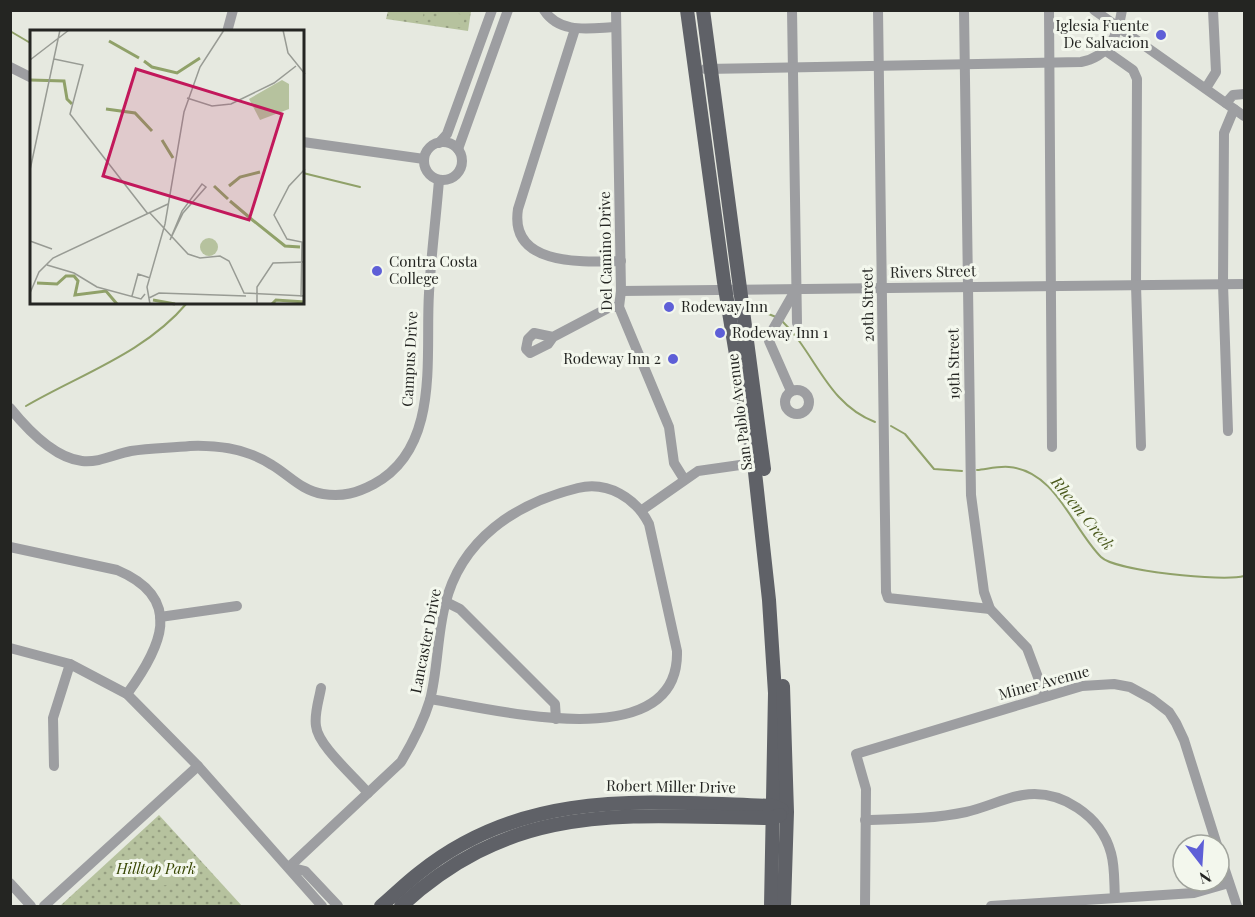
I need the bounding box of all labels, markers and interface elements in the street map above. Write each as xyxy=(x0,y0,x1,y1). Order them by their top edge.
place label: Iglesia Fuente De Salvacion xyxy=(1056,15,1149,52)
marker: Iglesia Fuente De Salvacion xyxy=(1154,28,1168,42)
inset map xyxy=(30,30,304,304)
street label: Del Camino Drive xyxy=(594,191,616,311)
place label: Contra Costa College xyxy=(389,251,478,288)
street label: Rivers Street xyxy=(890,260,977,282)
marker: Contra Costa College xyxy=(370,264,384,278)
street label: 20th Street xyxy=(856,267,878,342)
place label: Rodeway Inn xyxy=(681,296,768,316)
marker: Rodeway Inn xyxy=(662,300,676,314)
street label: Campus Drive xyxy=(397,311,421,407)
place label: Rodeway Inn 1 xyxy=(732,322,829,342)
marker: Rodeway Inn 1 xyxy=(713,326,727,340)
street label: 19th Street xyxy=(942,327,964,400)
place label: Rodeway Inn 2 xyxy=(563,348,661,368)
marker: Rodeway Inn 2 xyxy=(666,352,680,366)
street label: San Pablo Avenue xyxy=(722,352,756,472)
water label: Rheem Creek xyxy=(1047,471,1120,554)
street label: Lancaster Drive xyxy=(405,587,445,695)
street label: Miner Avenue xyxy=(996,660,1091,704)
street label: Robert Miller Drive xyxy=(606,775,736,797)
north arrow xyxy=(1171,833,1231,893)
park label: Hilltop Park xyxy=(115,858,196,878)
text: N xyxy=(1197,866,1214,890)

